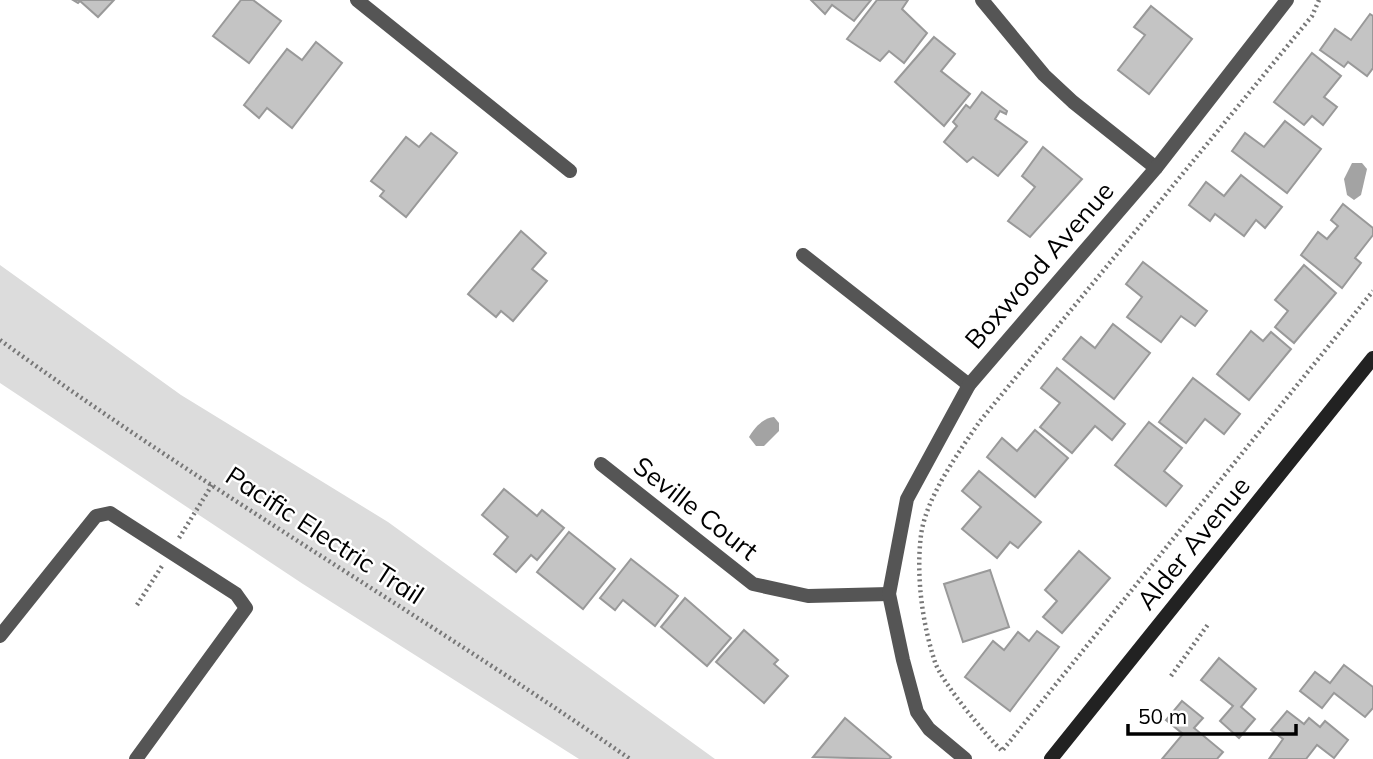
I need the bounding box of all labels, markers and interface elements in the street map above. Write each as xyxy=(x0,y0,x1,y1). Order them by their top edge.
street label: Boxwood Avenue xyxy=(957,175,1121,355)
street label: Seville Court xyxy=(627,449,765,567)
street label: Pacific Electric Trail xyxy=(220,459,430,611)
street label: Alder Avenue xyxy=(1129,470,1257,616)
scale bar xyxy=(1128,692,1296,736)
text: 50 m xyxy=(1138,703,1187,729)

